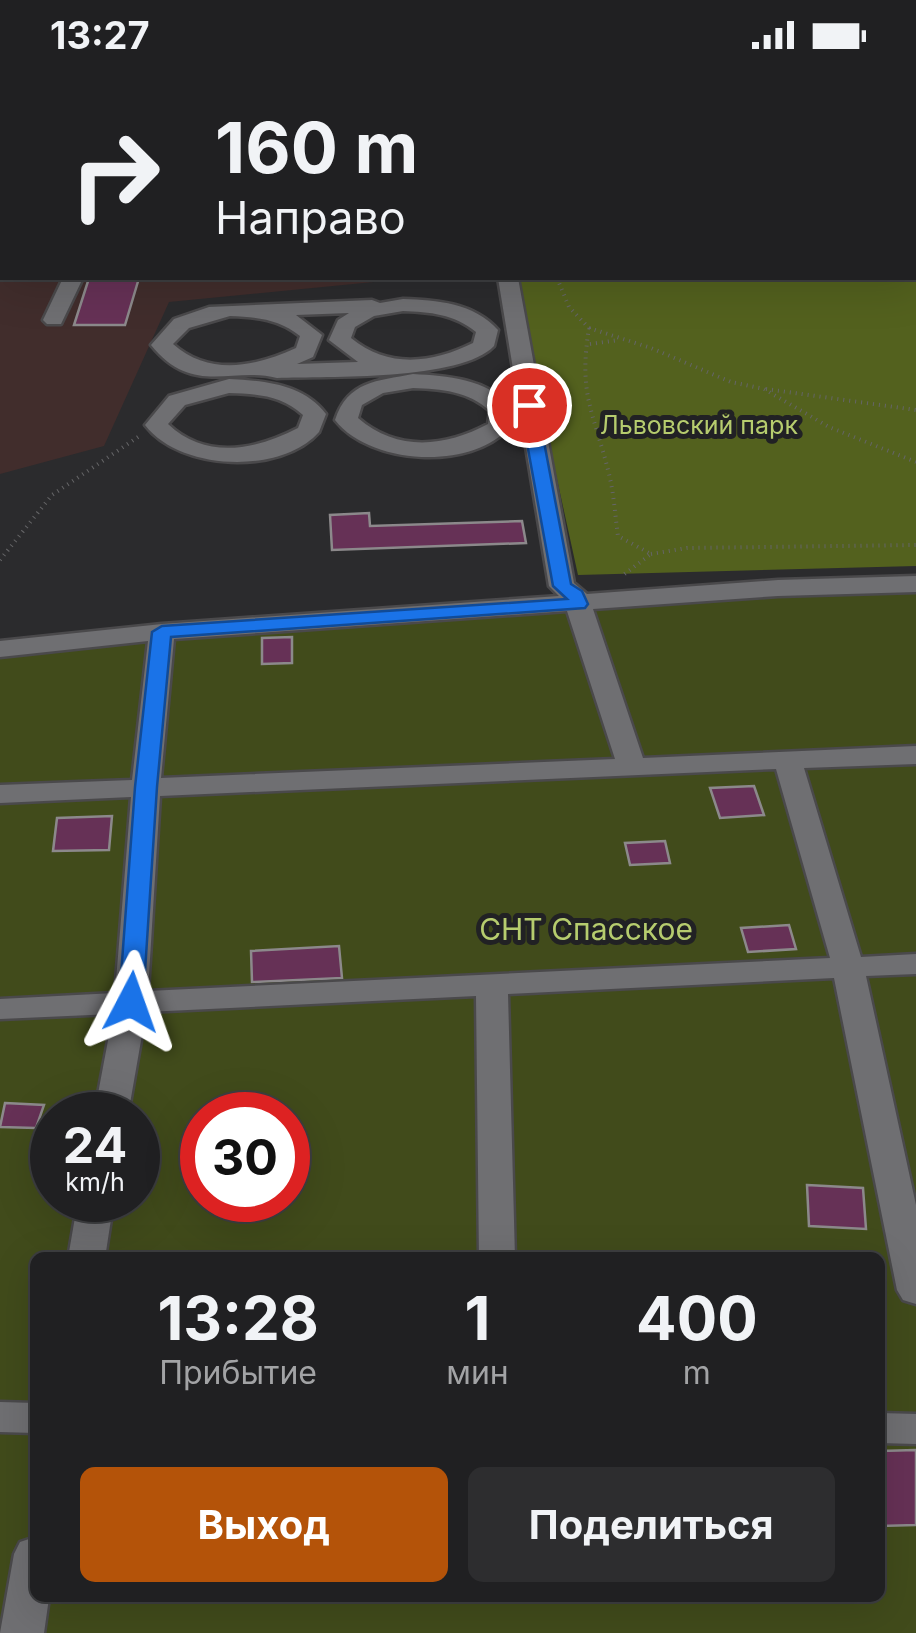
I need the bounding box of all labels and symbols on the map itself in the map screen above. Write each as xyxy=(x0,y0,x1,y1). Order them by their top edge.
pin xyxy=(487,363,572,448)
park label: Львовский парк xyxy=(600,410,798,440)
park label: СНТ Спасское xyxy=(479,911,693,947)
position arrow xyxy=(79,950,183,1054)
speed limit sign: 30 xyxy=(180,1092,310,1222)

